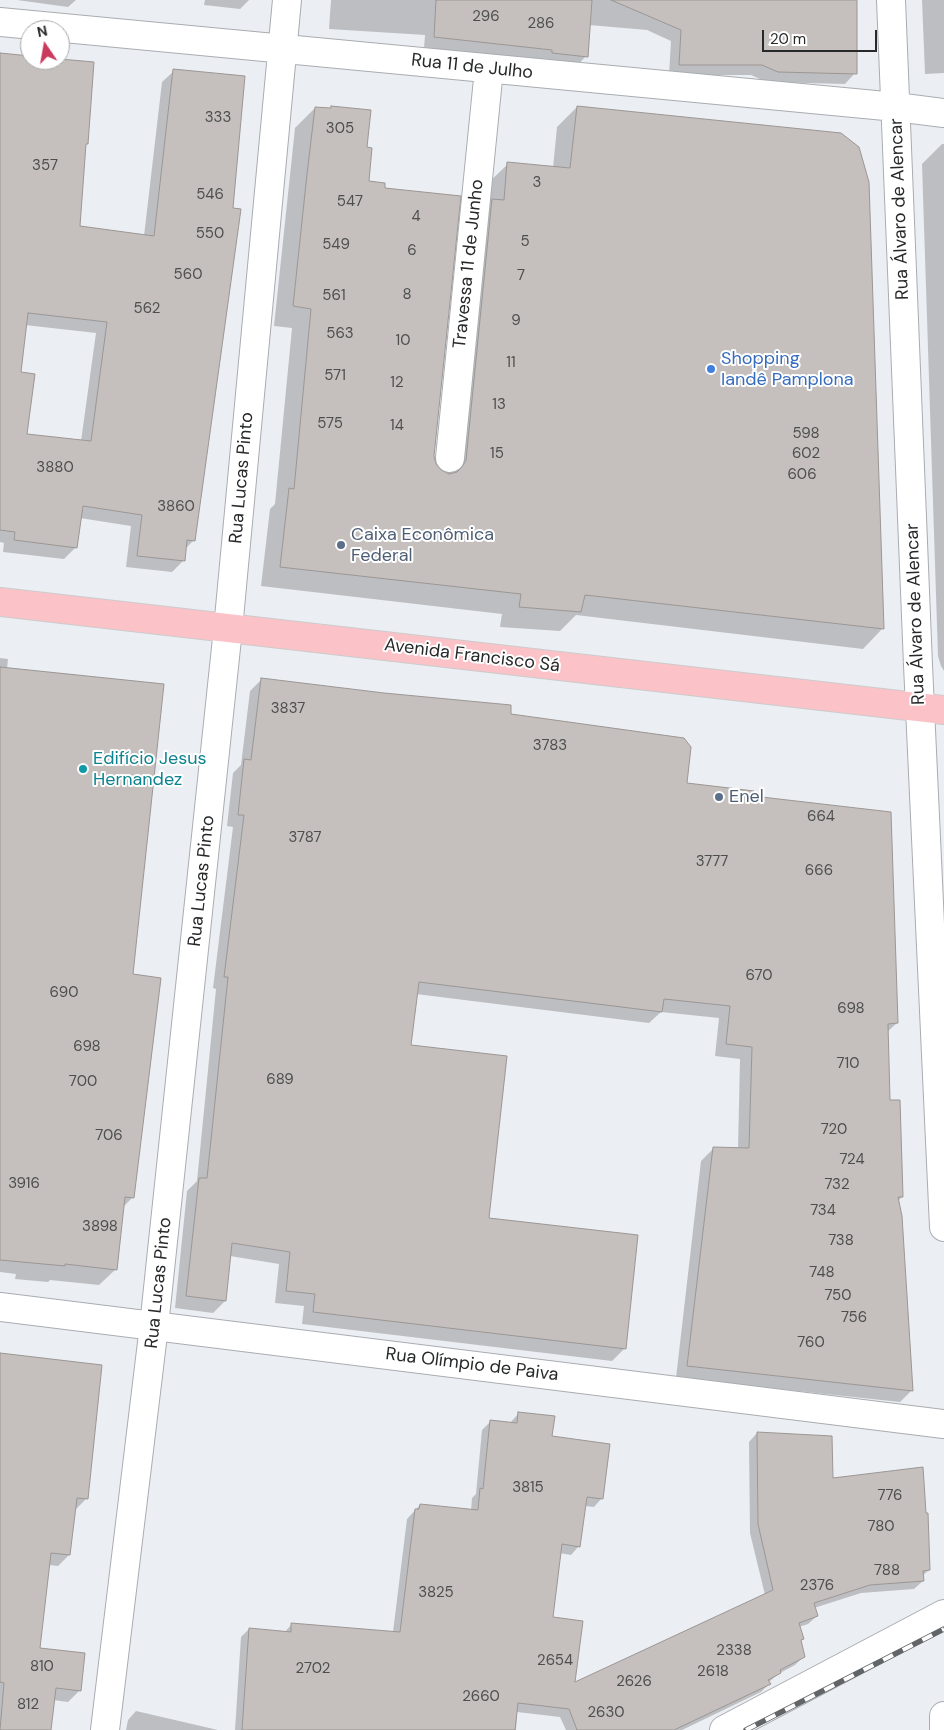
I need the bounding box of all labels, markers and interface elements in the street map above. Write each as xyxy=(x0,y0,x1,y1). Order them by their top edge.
house number: 296 xyxy=(472,8,500,26)
house number: 286 xyxy=(528,15,554,33)
north arrow xyxy=(20,20,70,70)
scale bar xyxy=(764,20,879,52)
text: N xyxy=(35,21,49,41)
text: 20 m xyxy=(770,29,806,49)
street label: Rua 11 de Julho xyxy=(410,50,534,84)
house number: 333 xyxy=(205,109,231,127)
street label: Rua Álvaro de Alencar xyxy=(886,118,914,300)
house number: 305 xyxy=(326,120,354,138)
house number: 357 xyxy=(32,157,58,175)
house number: 3 xyxy=(533,174,541,192)
street label: Travessa 11 de Junho xyxy=(449,178,489,350)
house number: 546 xyxy=(196,186,224,204)
house number: 547 xyxy=(337,193,363,211)
house number: 4 xyxy=(411,208,421,226)
house number: 550 xyxy=(196,225,224,243)
house number: 5 xyxy=(520,233,530,251)
house number: 549 xyxy=(322,236,350,254)
house number: 6 xyxy=(407,242,417,260)
house number: 560 xyxy=(174,266,202,284)
house number: 7 xyxy=(517,267,525,285)
house number: 8 xyxy=(402,286,412,304)
house number: 561 xyxy=(322,287,346,305)
house number: 562 xyxy=(134,300,160,318)
house number: 9 xyxy=(511,312,521,330)
house number: 563 xyxy=(326,325,354,343)
house number: 10 xyxy=(396,332,410,350)
place label: Shopping Iandê Pamplona xyxy=(721,348,854,390)
house number: 11 xyxy=(506,354,516,372)
marker: Shopping Iandê Pamplona xyxy=(705,363,717,375)
house number: 571 xyxy=(324,367,346,385)
house number: 12 xyxy=(390,374,404,392)
house number: 13 xyxy=(492,396,506,414)
street label: Rua Lucas Pinto xyxy=(225,411,259,545)
house number: 575 xyxy=(317,415,343,433)
house number: 14 xyxy=(390,417,404,435)
house number: 598 xyxy=(793,425,819,443)
house number: 15 xyxy=(490,445,504,463)
house number: 602 xyxy=(792,445,820,463)
house number: 3880 xyxy=(36,459,74,477)
house number: 606 xyxy=(787,466,817,484)
house number: 3860 xyxy=(157,498,195,516)
street label: Rua Álvaro de Alencar xyxy=(902,523,930,705)
place label: Caixa Econômica Federal xyxy=(351,524,494,566)
marker: Caixa Econômica Federal xyxy=(335,539,347,551)
street label: Avenida Francisco Sá xyxy=(383,635,561,677)
house number: 3837 xyxy=(271,700,305,718)
house number: 3783 xyxy=(533,737,567,755)
place label: Edifício Jesus Hernandez xyxy=(93,748,207,791)
marker: Edifício Jesus Hernandez xyxy=(77,763,89,775)
place label: Enel xyxy=(729,786,764,808)
marker: Enel xyxy=(713,791,725,803)
house number: 664 xyxy=(807,808,835,826)
street label: Rua Lucas Pinto xyxy=(184,814,220,948)
house number: 3787 xyxy=(288,829,322,847)
house number: 3777 xyxy=(696,853,728,871)
house number: 666 xyxy=(805,862,833,880)
house number: 670 xyxy=(745,967,773,985)
house number: 690 xyxy=(50,984,78,1002)
house number: 698 xyxy=(837,1000,865,1018)
house number: 698 xyxy=(73,1038,101,1056)
house number: 710 xyxy=(836,1055,860,1073)
house number: 689 xyxy=(266,1071,294,1089)
house number: 700 xyxy=(69,1073,97,1091)
house number: 720 xyxy=(821,1121,847,1139)
house number: 706 xyxy=(95,1127,123,1145)
house number: 724 xyxy=(839,1151,865,1169)
house number: 3916 xyxy=(8,1175,40,1193)
house number: 732 xyxy=(824,1176,850,1194)
house number: 734 xyxy=(810,1202,836,1220)
street label: Rua Lucas Pinto xyxy=(141,1216,177,1350)
house number: 3898 xyxy=(82,1218,118,1236)
house number: 738 xyxy=(828,1232,854,1250)
house number: 748 xyxy=(809,1264,835,1282)
house number: 750 xyxy=(825,1287,851,1305)
house number: 756 xyxy=(841,1309,867,1327)
house number: 760 xyxy=(797,1334,825,1352)
street label: Rua Olímpio de Paiva xyxy=(384,1344,560,1386)
house number: 3815 xyxy=(512,1479,544,1497)
house number: 776 xyxy=(877,1487,903,1505)
house number: 780 xyxy=(867,1518,895,1536)
house number: 788 xyxy=(874,1562,900,1580)
house number: 2376 xyxy=(800,1577,834,1595)
house number: 3825 xyxy=(418,1584,454,1602)
house number: 2338 xyxy=(716,1642,752,1660)
house number: 2654 xyxy=(537,1652,573,1670)
house number: 810 xyxy=(30,1658,54,1676)
house number: 2702 xyxy=(296,1660,330,1678)
house number: 2618 xyxy=(697,1663,729,1681)
house number: 2626 xyxy=(616,1673,652,1691)
house number: 2660 xyxy=(462,1688,500,1706)
house number: 812 xyxy=(17,1696,39,1714)
house number: 2630 xyxy=(587,1704,625,1722)

